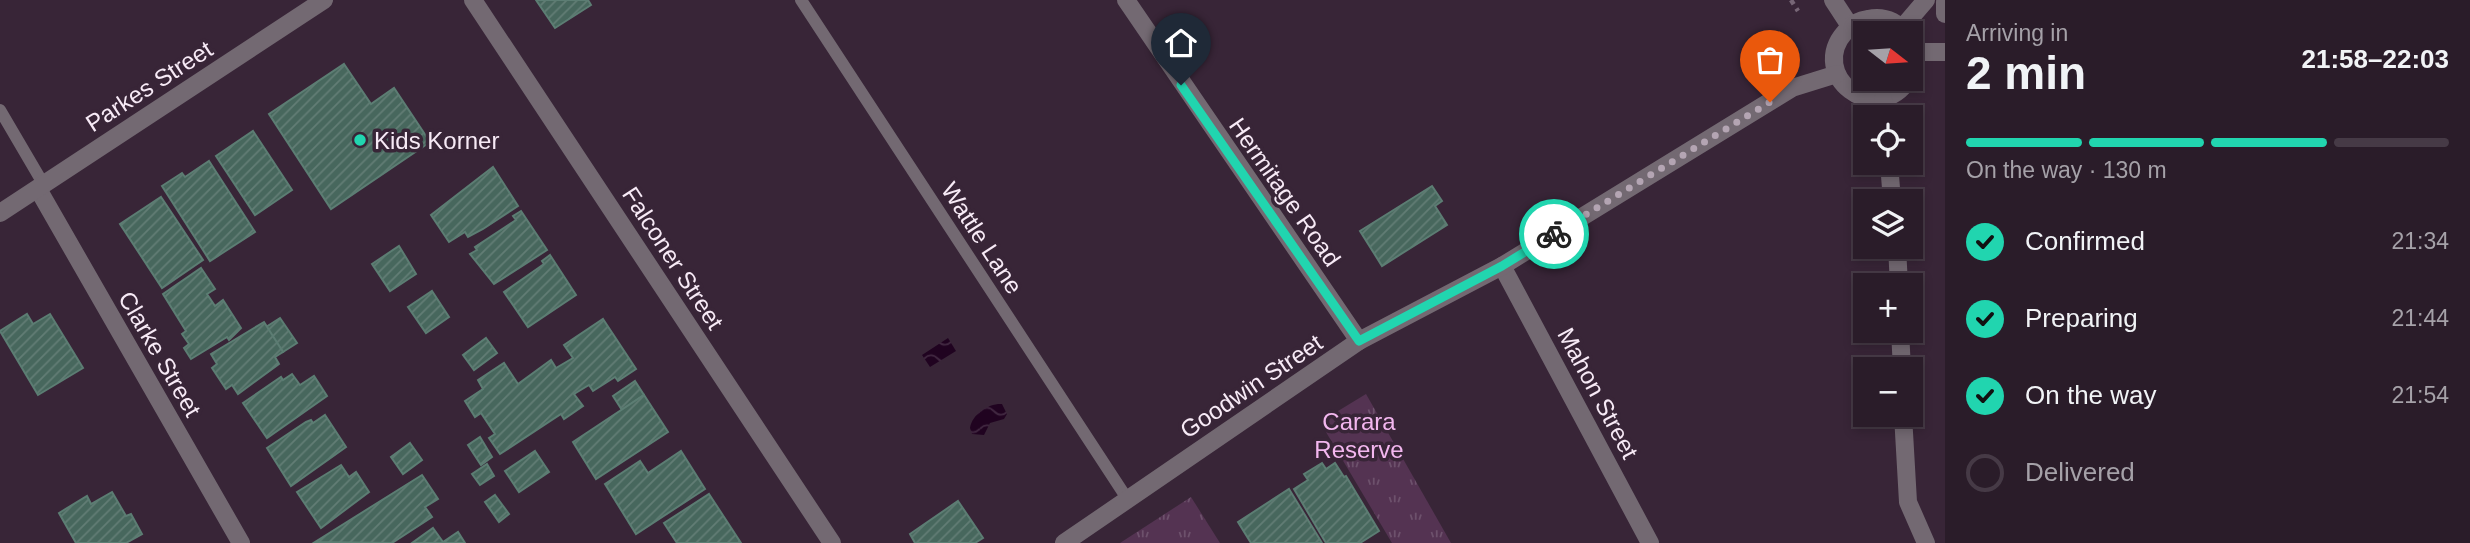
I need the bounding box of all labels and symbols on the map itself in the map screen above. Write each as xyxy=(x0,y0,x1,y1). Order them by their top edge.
pin xyxy=(1151,13,1211,85)
north arrow xyxy=(1853,21,1923,91)
pin xyxy=(1740,30,1800,102)
street label: Parkes Street xyxy=(81,35,218,137)
street label: Hermitage Road xyxy=(1224,113,1346,271)
place label: Kids Korner xyxy=(374,127,499,154)
marker: Kids Korner xyxy=(352,132,368,148)
street label: Wattle Lane xyxy=(936,177,1028,299)
street label: Falconer Street xyxy=(617,182,729,334)
courier xyxy=(1519,199,1589,269)
street label: Clarke Street xyxy=(113,287,207,422)
street label: Mahon Street xyxy=(1552,323,1644,463)
street label: Goodwin Street xyxy=(1175,328,1327,443)
park label: Carara Reserve xyxy=(1314,408,1404,463)

